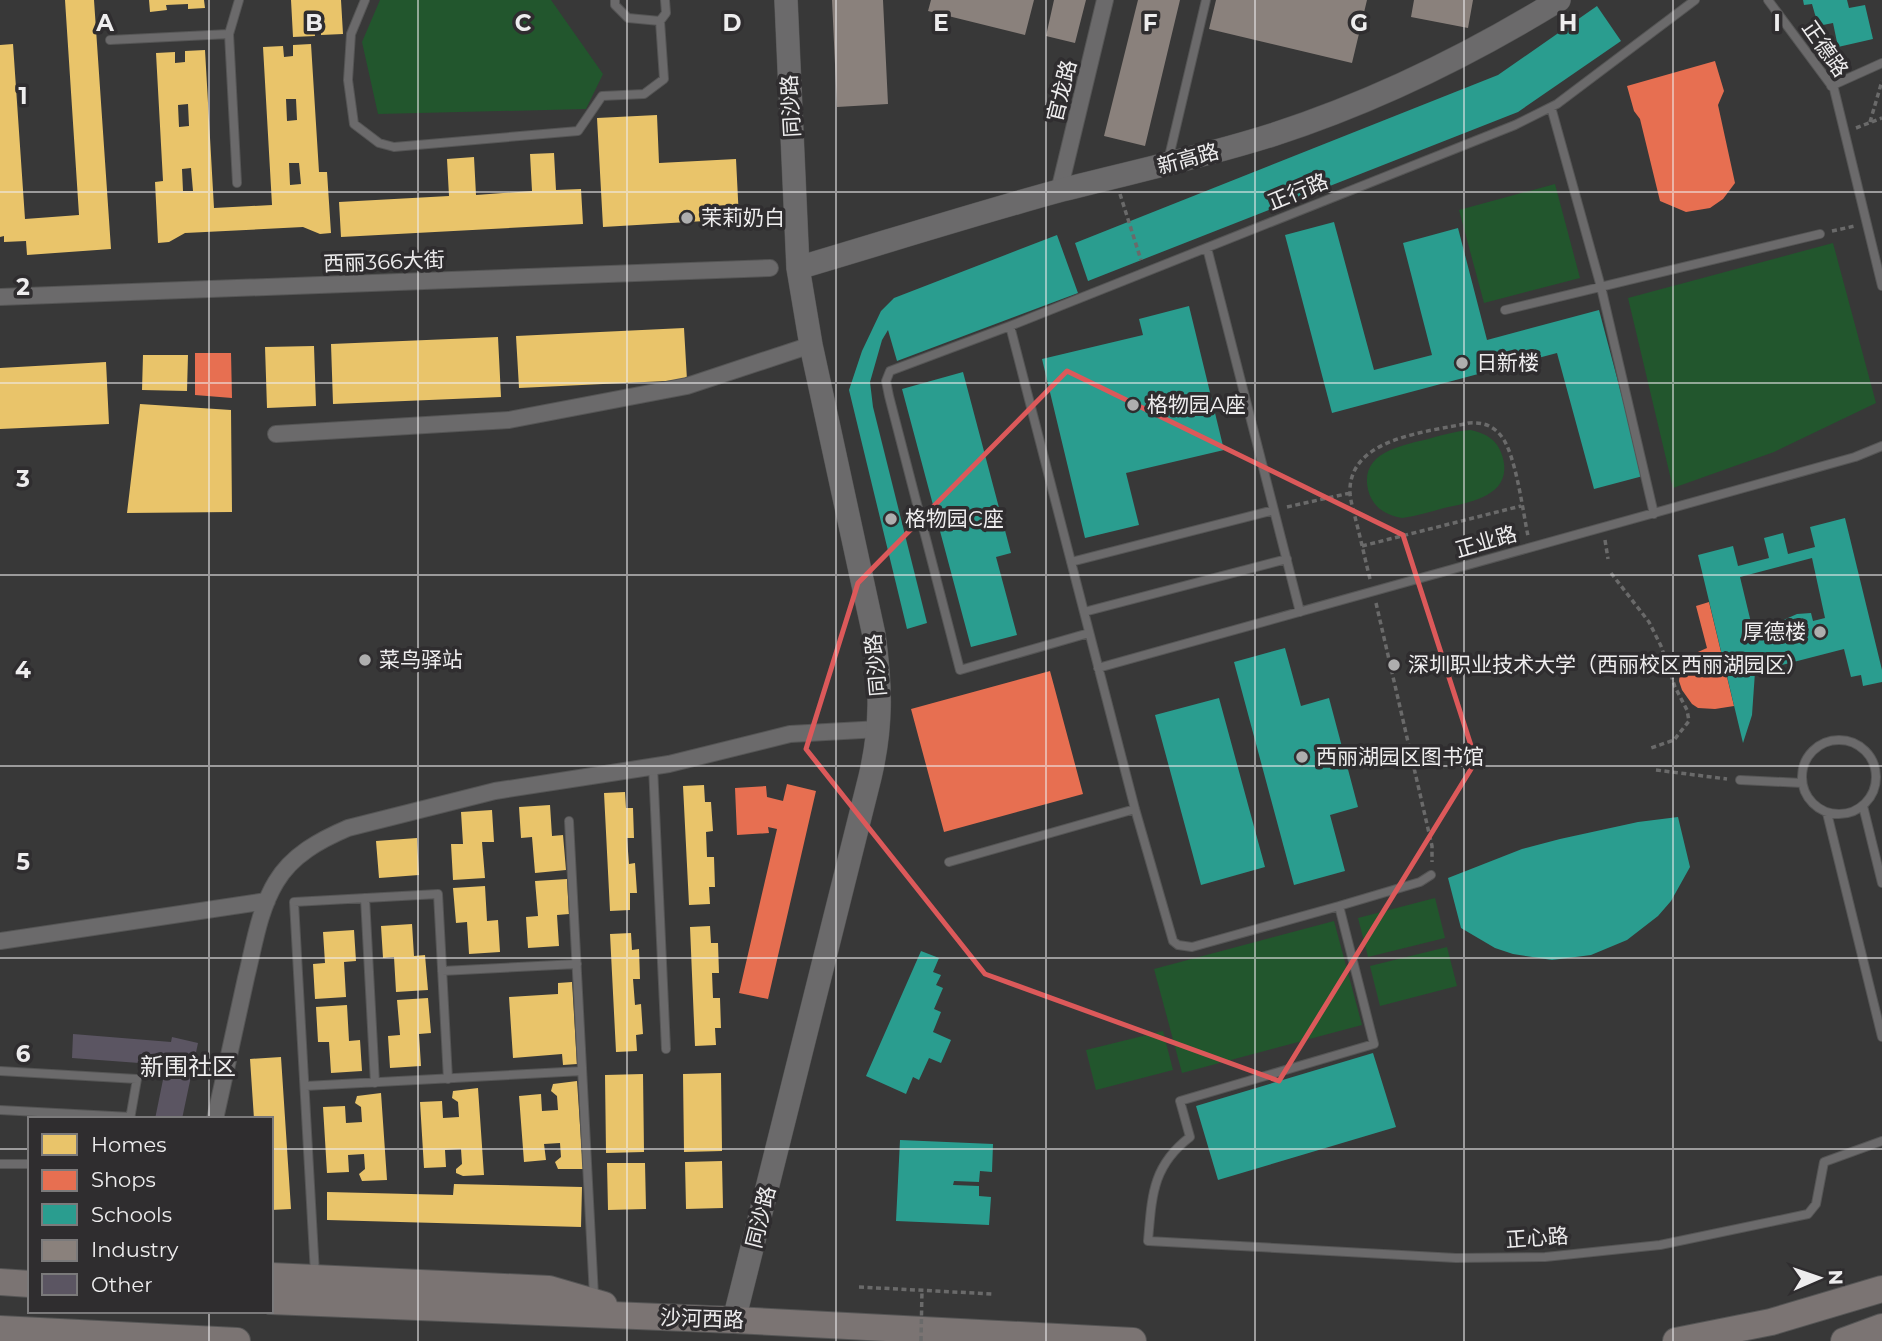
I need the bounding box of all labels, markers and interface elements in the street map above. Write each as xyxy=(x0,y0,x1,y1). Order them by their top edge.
text: A xyxy=(95,9,114,37)
text: B xyxy=(305,9,323,37)
text: C xyxy=(515,9,532,37)
text: D xyxy=(723,9,742,37)
text: E xyxy=(933,9,949,37)
text: F xyxy=(1143,9,1158,37)
text: G xyxy=(1350,9,1368,37)
text: H xyxy=(1559,9,1577,37)
text: I xyxy=(1773,9,1781,37)
street label: 正德路 xyxy=(1797,16,1854,82)
street label: 官龙路 xyxy=(1042,57,1081,124)
street label: 同沙路 xyxy=(776,74,805,138)
text: 1 xyxy=(18,82,28,110)
street label: 新高路 xyxy=(1154,138,1222,179)
street label: 正行路 xyxy=(1264,168,1332,215)
place label: 茉莉奶白 xyxy=(701,205,785,230)
marker: 茉莉奶白 xyxy=(679,210,695,226)
street label: 西丽366大街 xyxy=(323,247,445,276)
text: 2 xyxy=(16,273,30,301)
place label: 日新楼 xyxy=(1476,350,1539,375)
marker: 日新楼 xyxy=(1454,355,1470,371)
place label: 格物园A座 xyxy=(1147,392,1246,417)
marker: 格物园A座 xyxy=(1125,397,1141,413)
text: 3 xyxy=(15,465,30,493)
place label: 格物园C座 xyxy=(905,506,1004,531)
marker: 格物园C座 xyxy=(883,511,899,527)
street label: 正业路 xyxy=(1452,521,1520,562)
place label: 厚德楼 xyxy=(1743,619,1806,644)
marker: 厚德楼 xyxy=(1812,624,1828,640)
street label: 同沙路 xyxy=(860,633,891,698)
place label: 菜鸟驿站 xyxy=(379,647,463,672)
marker: 菜鸟驿站 xyxy=(357,652,373,668)
place label: 深圳职业技术大学（西丽校区西丽湖园区） xyxy=(1408,652,1807,677)
text: 4 xyxy=(15,656,31,684)
marker: 深圳职业技术大学（西丽校区西丽湖园区） xyxy=(1386,657,1402,673)
place label: 西丽湖园区图书馆 xyxy=(1316,744,1484,769)
marker: 西丽湖园区图书馆 xyxy=(1294,749,1310,765)
text: 5 xyxy=(16,848,30,876)
text: 6 xyxy=(16,1040,31,1068)
district label: 新围社区 xyxy=(140,1052,236,1081)
legend xyxy=(28,1117,273,1313)
text: Homes xyxy=(91,1132,166,1157)
text: Shops xyxy=(91,1167,156,1192)
street label: 同沙路 xyxy=(741,1183,780,1250)
text: Schools xyxy=(91,1202,172,1227)
street label: 正心路 xyxy=(1505,1223,1569,1252)
text: Industry xyxy=(91,1237,179,1262)
north arrow xyxy=(1784,1243,1854,1313)
text: N xyxy=(1824,1269,1847,1286)
text: Other xyxy=(91,1272,153,1297)
street label: 沙河西路 xyxy=(660,1305,744,1332)

